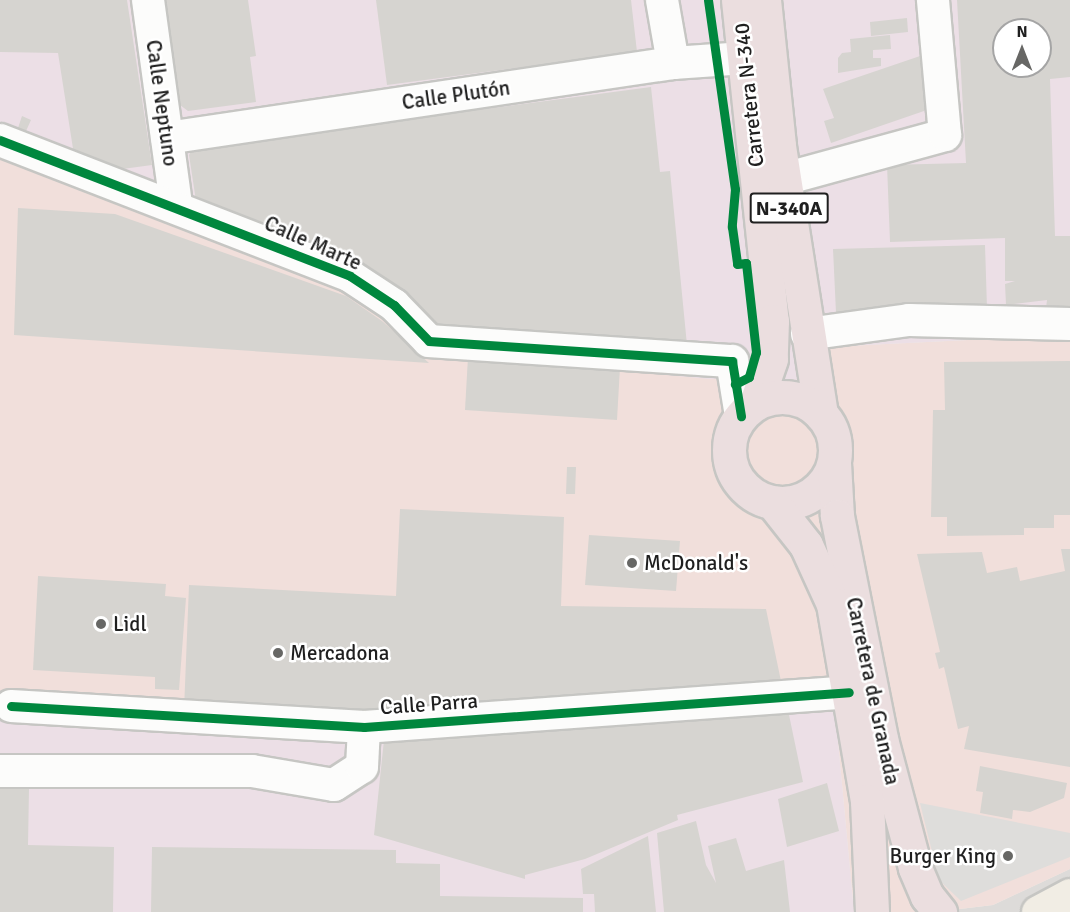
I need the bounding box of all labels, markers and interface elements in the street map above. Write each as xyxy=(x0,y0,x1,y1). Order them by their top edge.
north arrow xyxy=(992,18,1052,78)
street label: Carretera N-340 xyxy=(729,22,769,168)
text: N xyxy=(1016,22,1028,42)
street label: Calle Neptuno xyxy=(141,38,183,168)
street label: Calle Plutón xyxy=(400,75,512,115)
road number: N-340A xyxy=(748,191,830,225)
street label: Calle Marte xyxy=(261,210,365,276)
place label: McDonald's xyxy=(644,550,748,576)
marker: McDonald's xyxy=(625,556,639,570)
street label: Carretera de Granada xyxy=(841,595,905,787)
place label: Lidl xyxy=(113,611,147,637)
marker: Lidl xyxy=(94,617,108,631)
place label: Mercadona xyxy=(290,640,389,666)
marker: Mercadona xyxy=(271,646,285,660)
street label: Calle Parra xyxy=(379,688,479,720)
place label: Burger King xyxy=(890,843,996,869)
marker: Burger King xyxy=(1001,849,1015,863)

